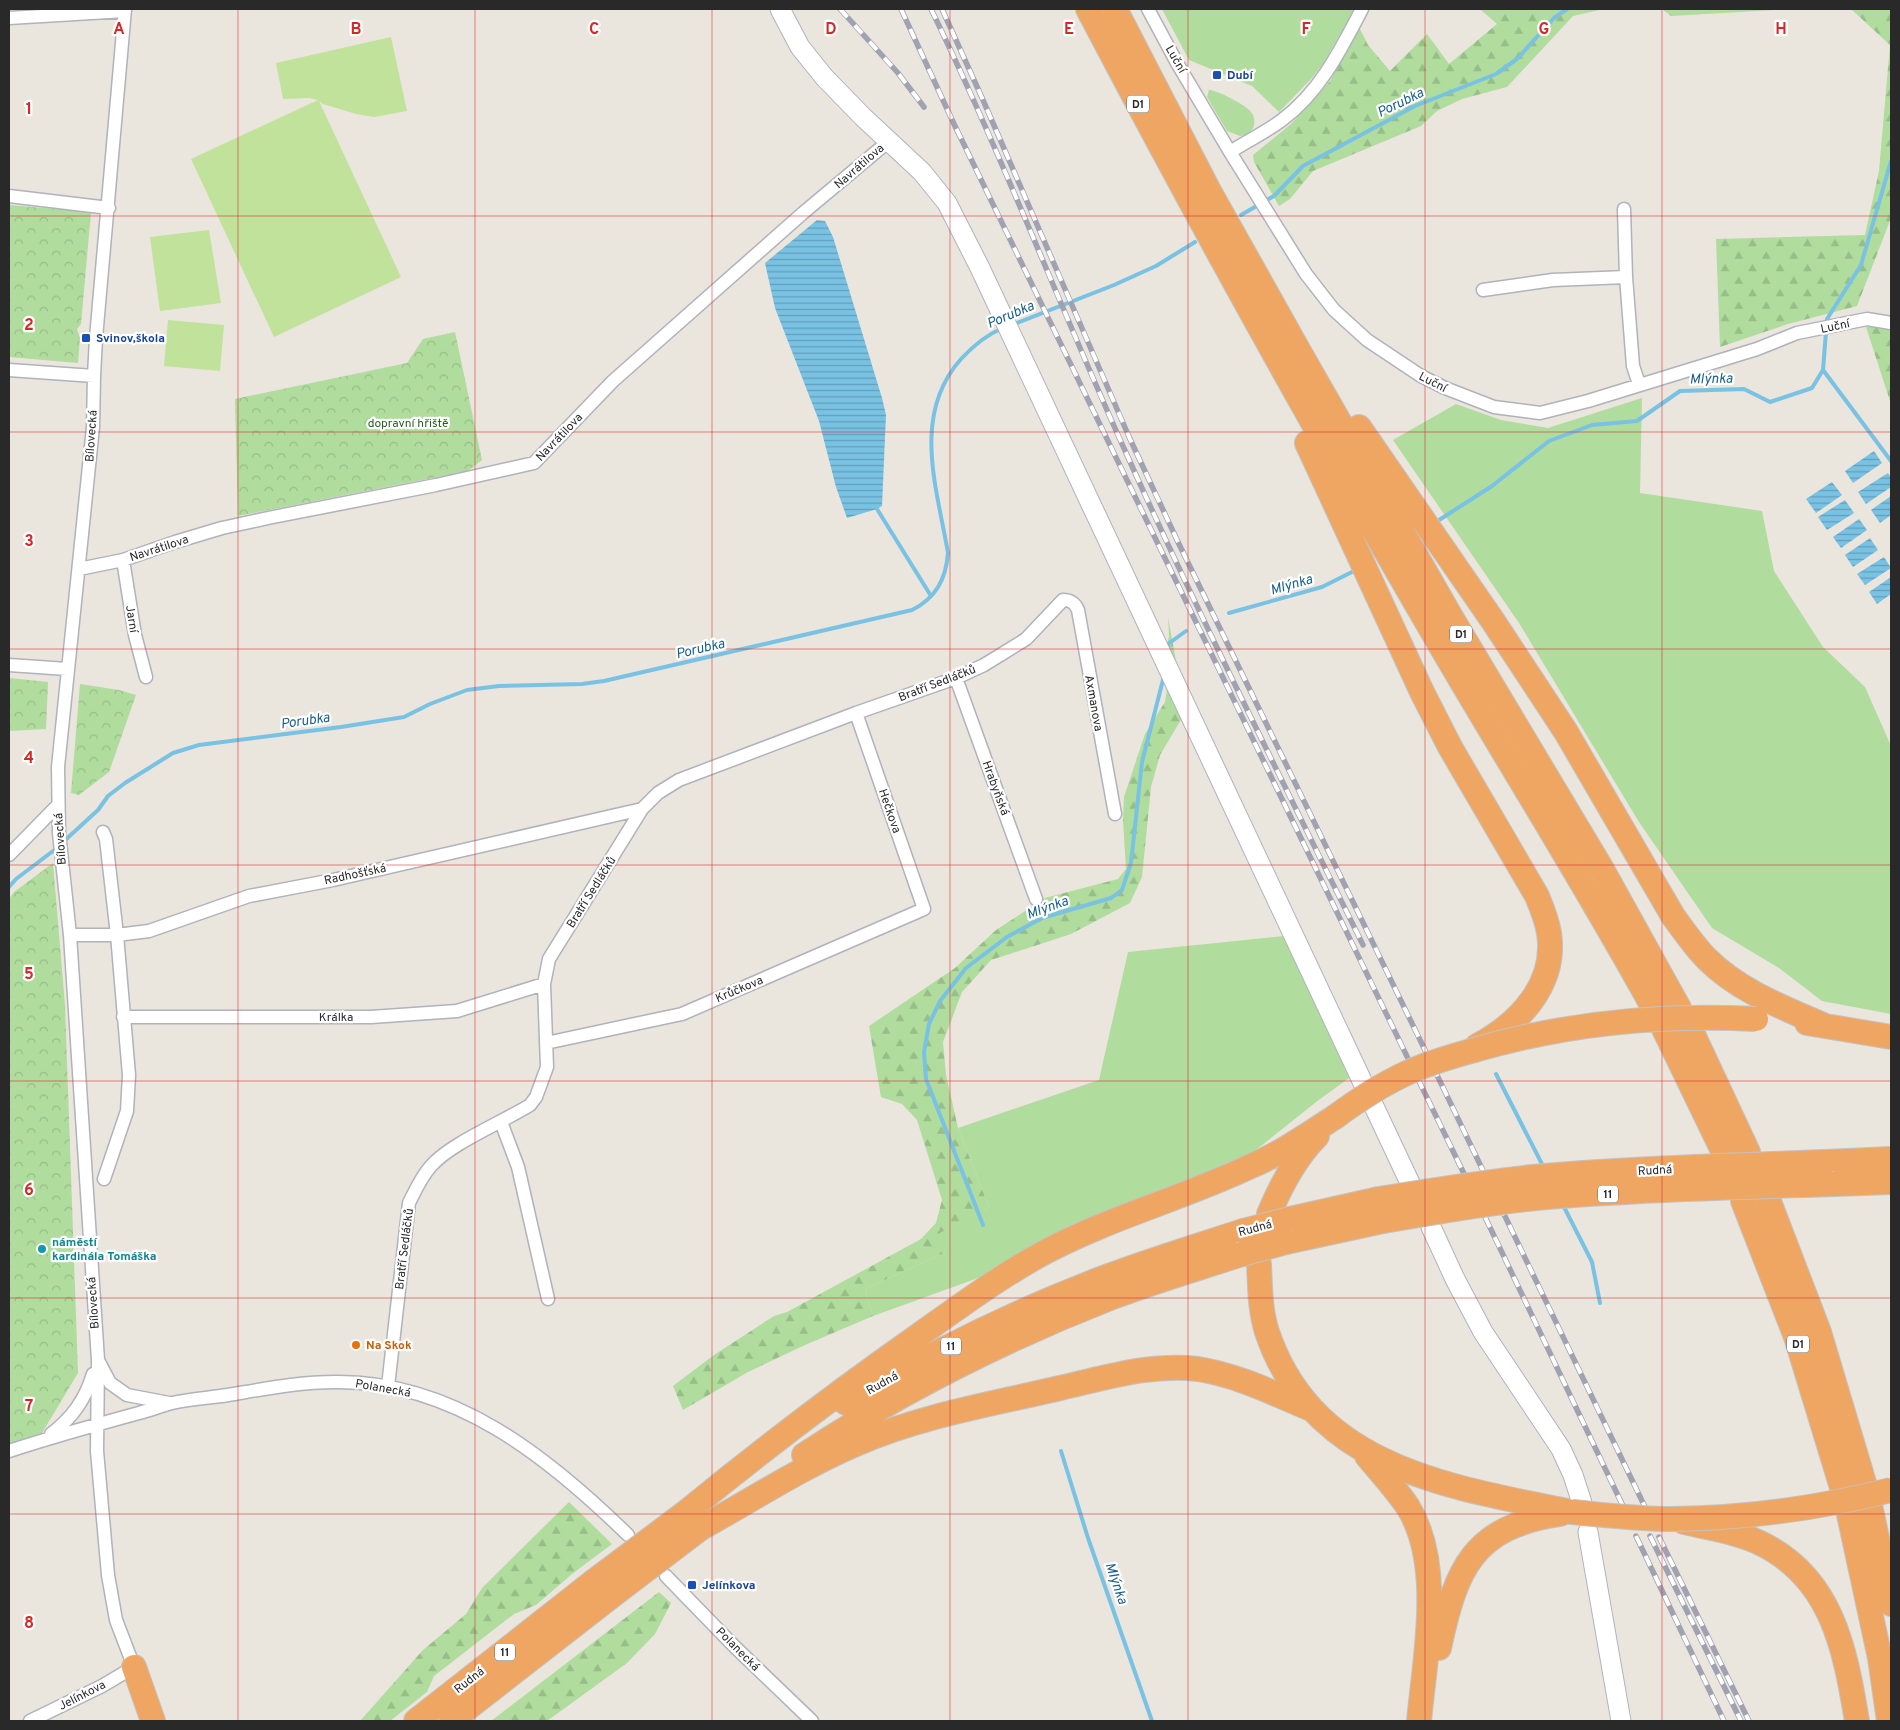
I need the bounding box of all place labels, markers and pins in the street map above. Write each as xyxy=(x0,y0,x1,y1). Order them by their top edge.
place label: Dubí xyxy=(1227,68,1255,84)
marker: Dubí xyxy=(1211,69,1223,81)
place label: Svinov,škola xyxy=(96,331,165,347)
marker: Svinov,škola xyxy=(80,332,92,344)
place label: náměstí kardinála Tomáška xyxy=(52,1235,156,1265)
marker: náměstí kardinála Tomáška xyxy=(36,1243,48,1255)
place label: Na Skok xyxy=(366,1338,412,1354)
marker: Na Skok xyxy=(350,1339,362,1351)
place label: Jelínkova xyxy=(702,1578,756,1594)
marker: Jelínkova xyxy=(686,1579,698,1591)

